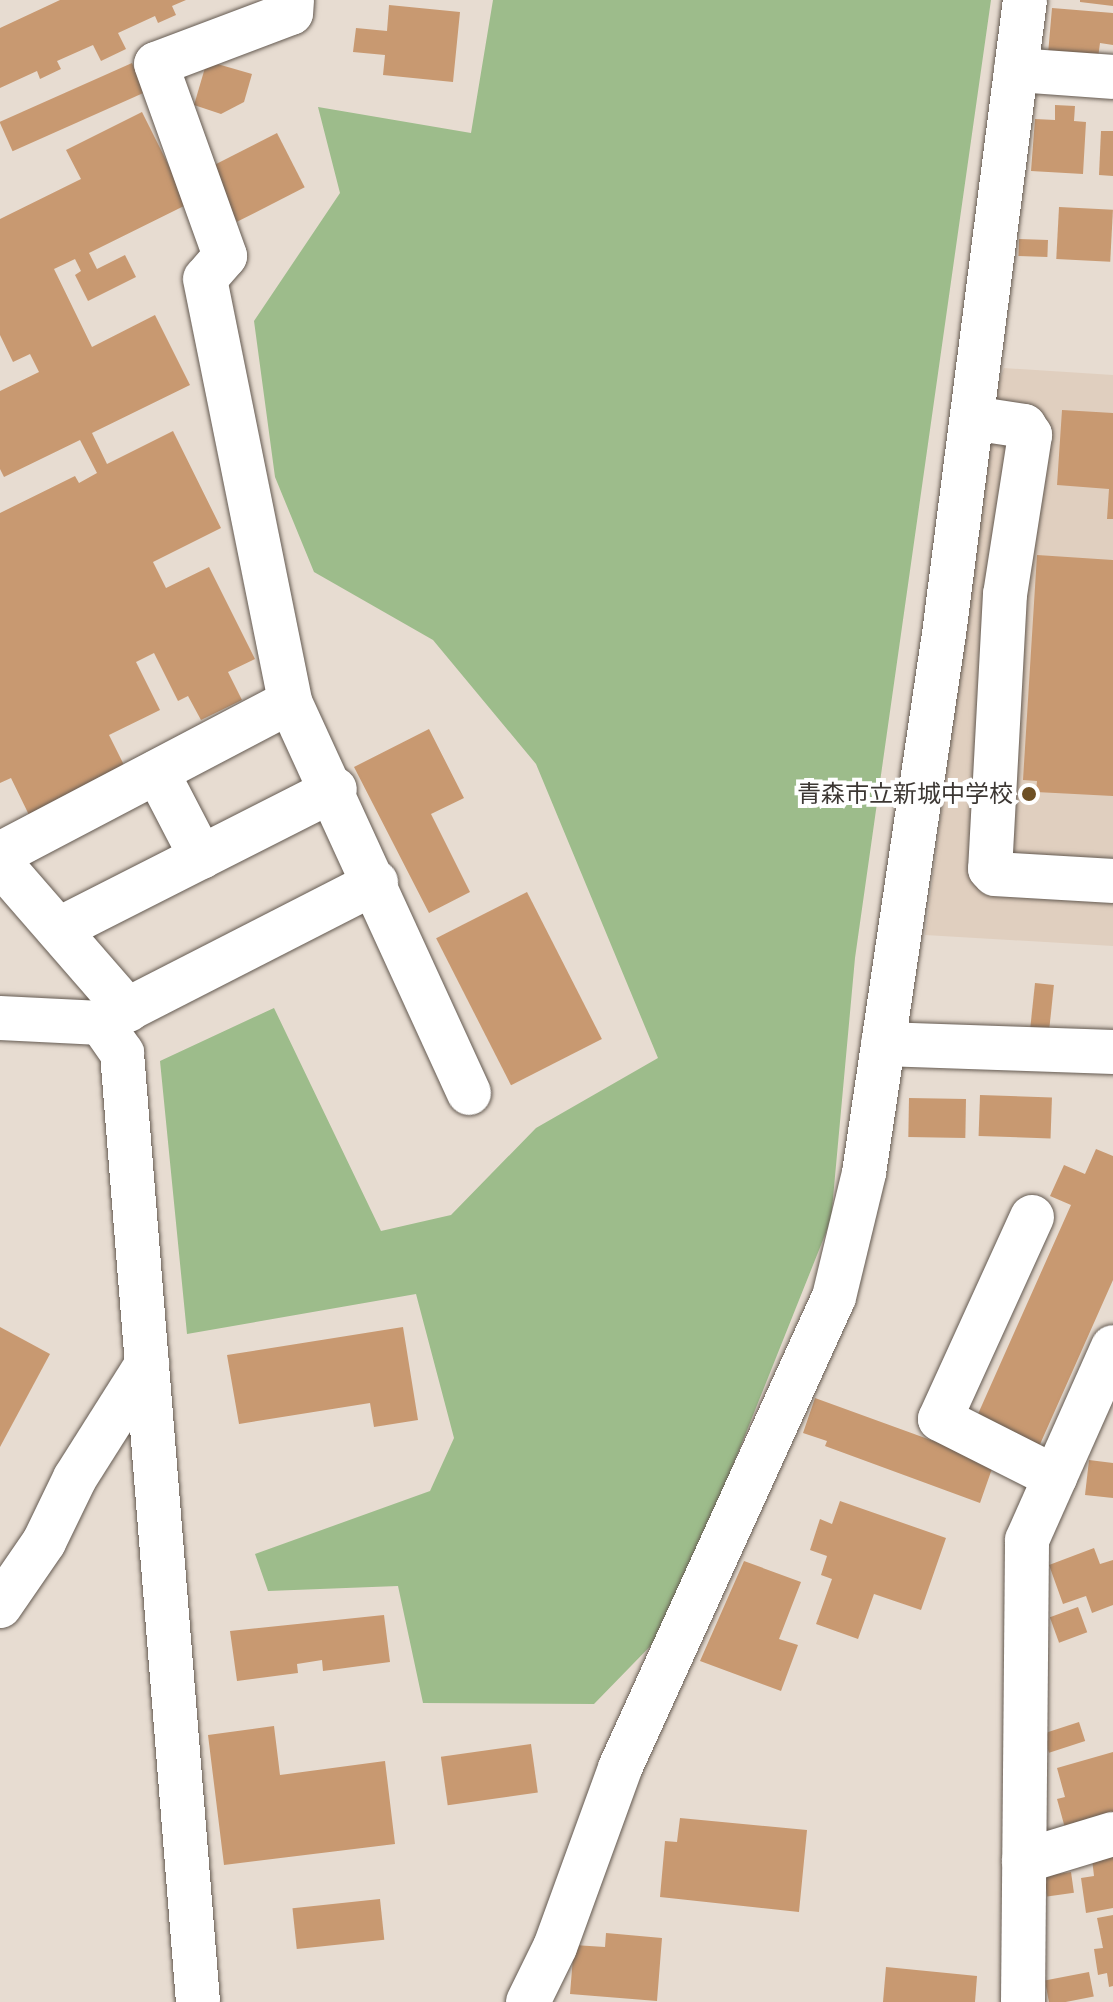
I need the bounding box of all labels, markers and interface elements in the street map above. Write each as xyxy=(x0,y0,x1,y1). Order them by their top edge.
place label: 青森市立新城中学校 xyxy=(797,780,1013,808)
marker: 青森市立新城中学校 xyxy=(1020,785,1038,803)

